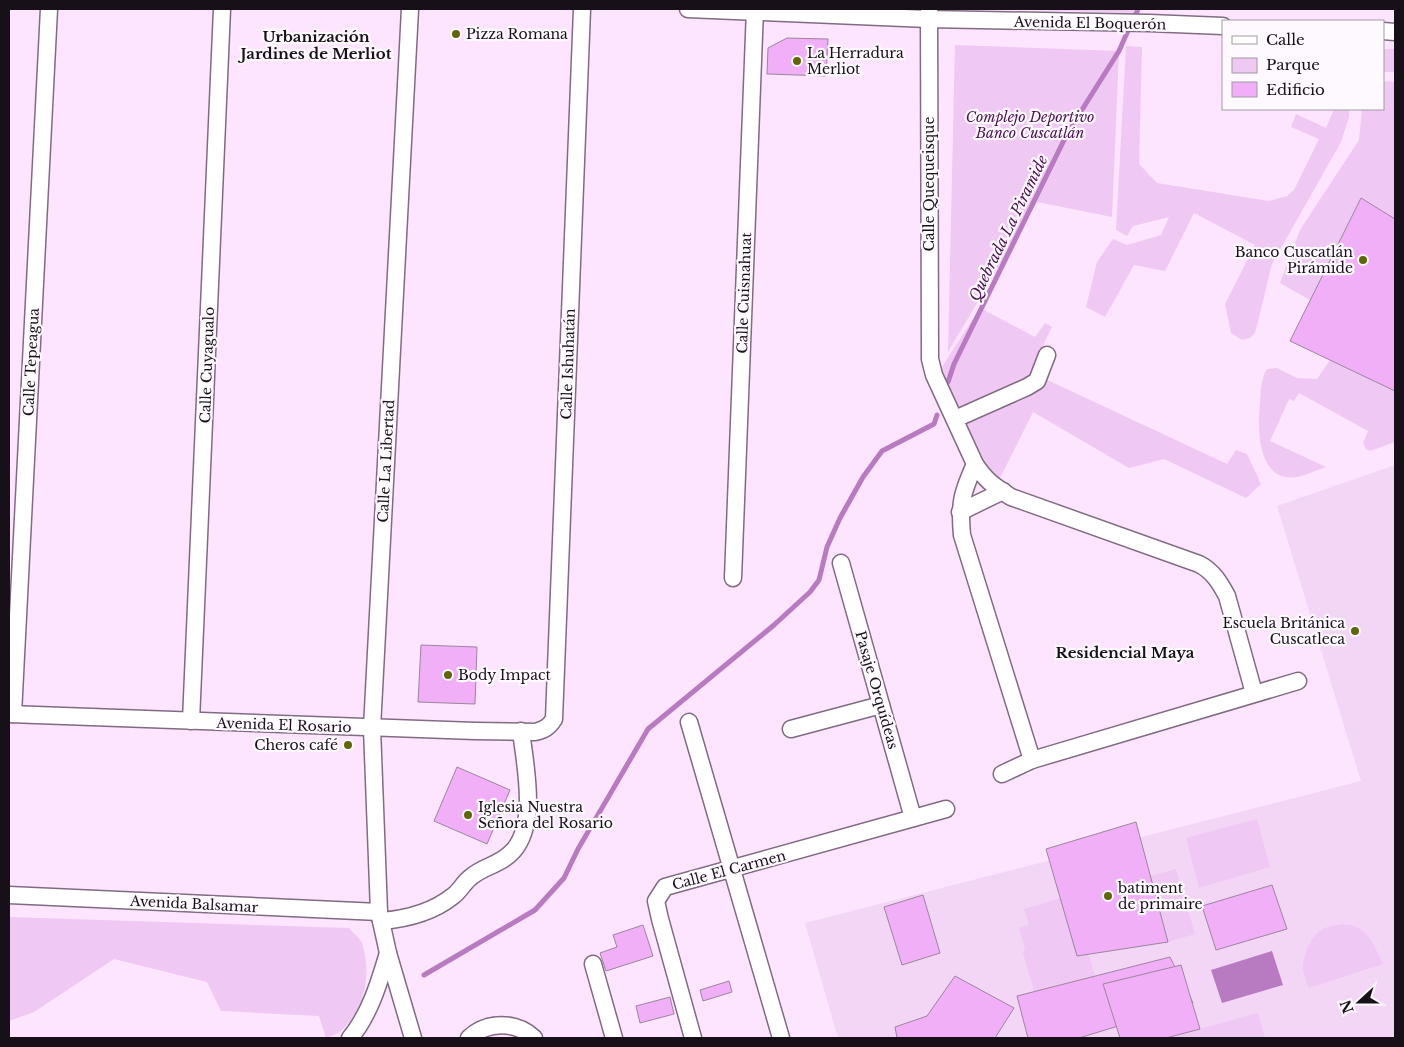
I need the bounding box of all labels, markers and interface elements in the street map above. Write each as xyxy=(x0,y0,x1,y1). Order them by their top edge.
street label: Avenida El Boquerón xyxy=(1013,13,1167,33)
legend xyxy=(1222,20,1384,110)
place label: Pizza Romana xyxy=(466,25,568,43)
district label: Urbanización Jardines de Merliot xyxy=(238,27,392,63)
marker: Pizza Romana xyxy=(450,28,462,40)
text: Calle xyxy=(1266,30,1305,49)
place label: La Herradura Merliot xyxy=(807,44,904,78)
marker: La Herradura Merliot xyxy=(791,55,803,67)
text: Parque xyxy=(1266,55,1320,74)
text: Edificio xyxy=(1266,80,1325,99)
park label: Complejo Deportivo Banco Cuscatlán xyxy=(966,108,1094,142)
street label: Calle Quequeisque xyxy=(920,116,938,252)
water label: Quebrada La Piramide xyxy=(964,152,1052,304)
street label: Calle Cuisnahuat xyxy=(733,231,755,354)
place label: Banco Cuscatlán Pirámide xyxy=(1235,243,1353,277)
marker: Banco Cuscatlán Pirámide xyxy=(1357,254,1369,266)
street label: Calle Cuyagualo xyxy=(196,306,218,424)
street label: Calle Tepeagua xyxy=(19,307,43,417)
street label: Calle Ishuhatán xyxy=(557,308,579,420)
street label: Calle La Libertad xyxy=(374,398,398,523)
place label: Escuela Británica Cuscatleca xyxy=(1222,614,1345,648)
marker: Escuela Británica Cuscatleca xyxy=(1349,625,1361,637)
street label: Pasaje Orquídeas xyxy=(851,629,903,751)
district label: Residencial Maya xyxy=(1056,643,1195,662)
place label: Body Impact xyxy=(458,666,551,684)
marker: Body Impact xyxy=(442,669,454,681)
street label: Avenida El Rosario xyxy=(215,714,352,736)
place label: Cheros café xyxy=(254,736,338,754)
marker: Cheros café xyxy=(342,739,354,751)
place label: Iglesia Nuestra Señora del Rosario xyxy=(478,798,613,832)
marker: Iglesia Nuestra Señora del Rosario xyxy=(462,809,474,821)
street label: Calle El Carmen xyxy=(670,846,788,894)
place label: batiment de primaire xyxy=(1117,879,1203,913)
marker: batiment de primaire xyxy=(1102,890,1114,902)
street label: Avenida Balsamar xyxy=(128,892,259,916)
north arrow xyxy=(1334,977,1384,1027)
text: N xyxy=(1336,997,1358,1016)

